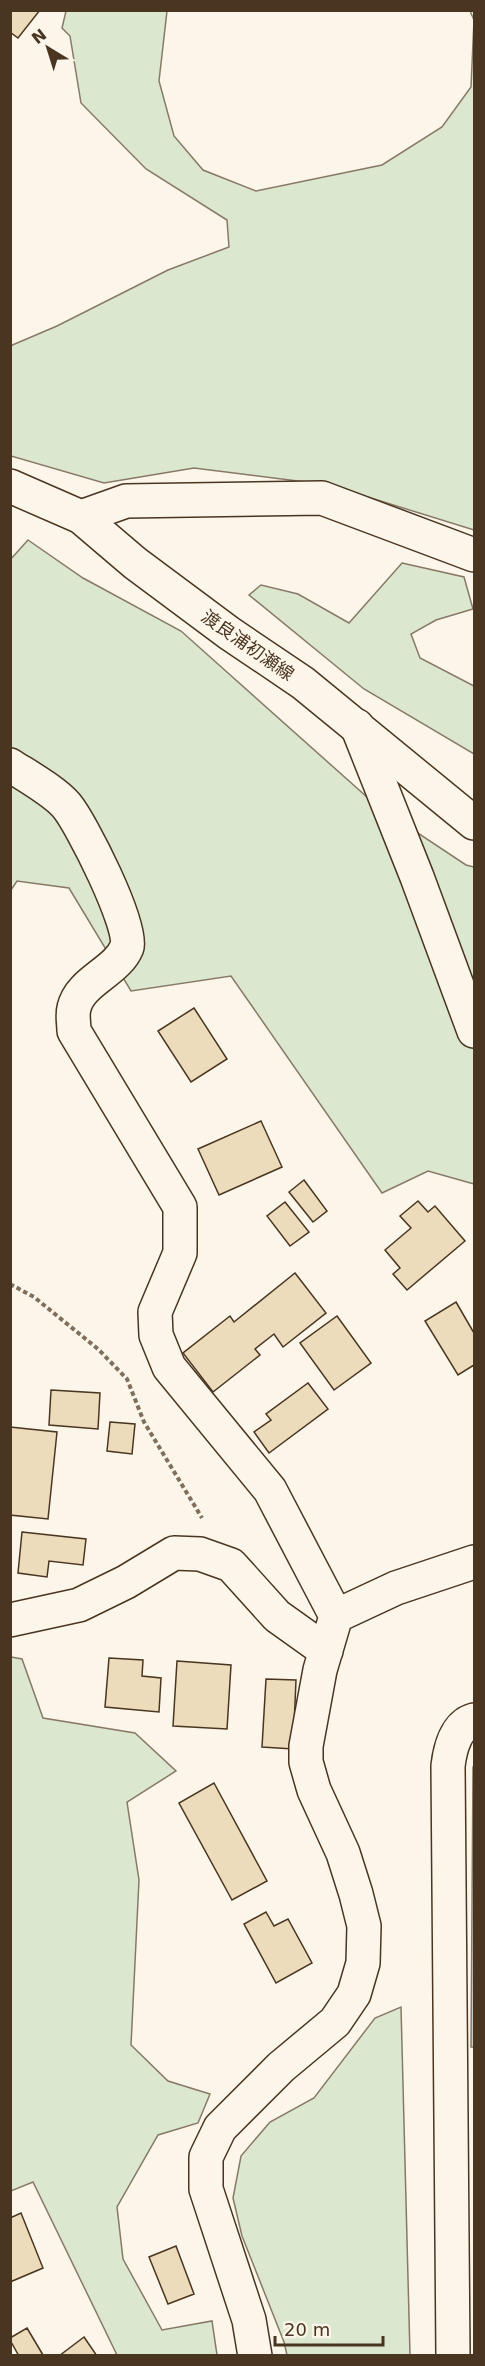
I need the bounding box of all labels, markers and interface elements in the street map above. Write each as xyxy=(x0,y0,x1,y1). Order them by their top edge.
north arrow xyxy=(18,18,78,78)
text: N xyxy=(28,25,50,48)
street label: 渡良浦初瀬線 xyxy=(198,605,298,685)
scale bar xyxy=(275,2309,383,2347)
text: 20 m xyxy=(284,2319,330,2340)

